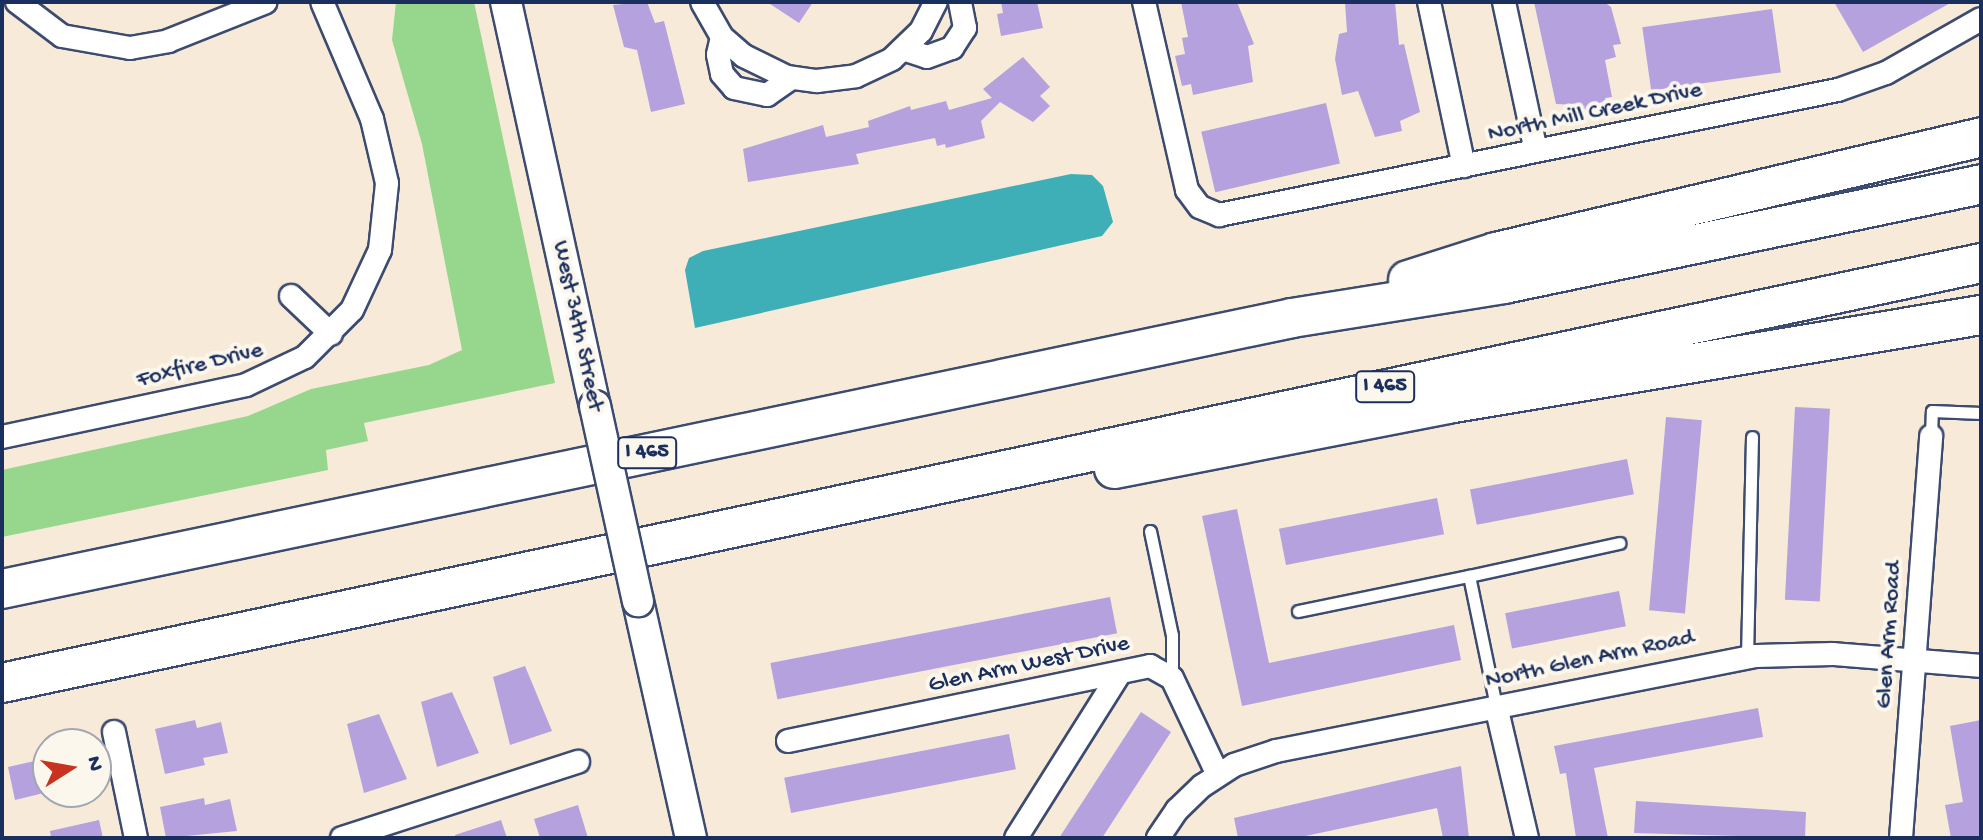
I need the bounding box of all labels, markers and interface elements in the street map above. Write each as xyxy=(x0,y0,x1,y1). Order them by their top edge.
street label: North Mill Creek Drive xyxy=(1485,76,1705,150)
street label: West 34th Street xyxy=(545,238,609,414)
street label: Foxfire Drive xyxy=(134,336,266,396)
road number: I 465 xyxy=(1355,369,1415,405)
road number: I 465 xyxy=(617,435,677,471)
street label: Glen Arm Road xyxy=(1870,560,1910,710)
street label: North Glen Arm Road xyxy=(1483,624,1697,696)
street label: Glen Arm West Drive xyxy=(926,630,1132,700)
north arrow xyxy=(32,728,112,808)
text: N xyxy=(79,754,108,773)

